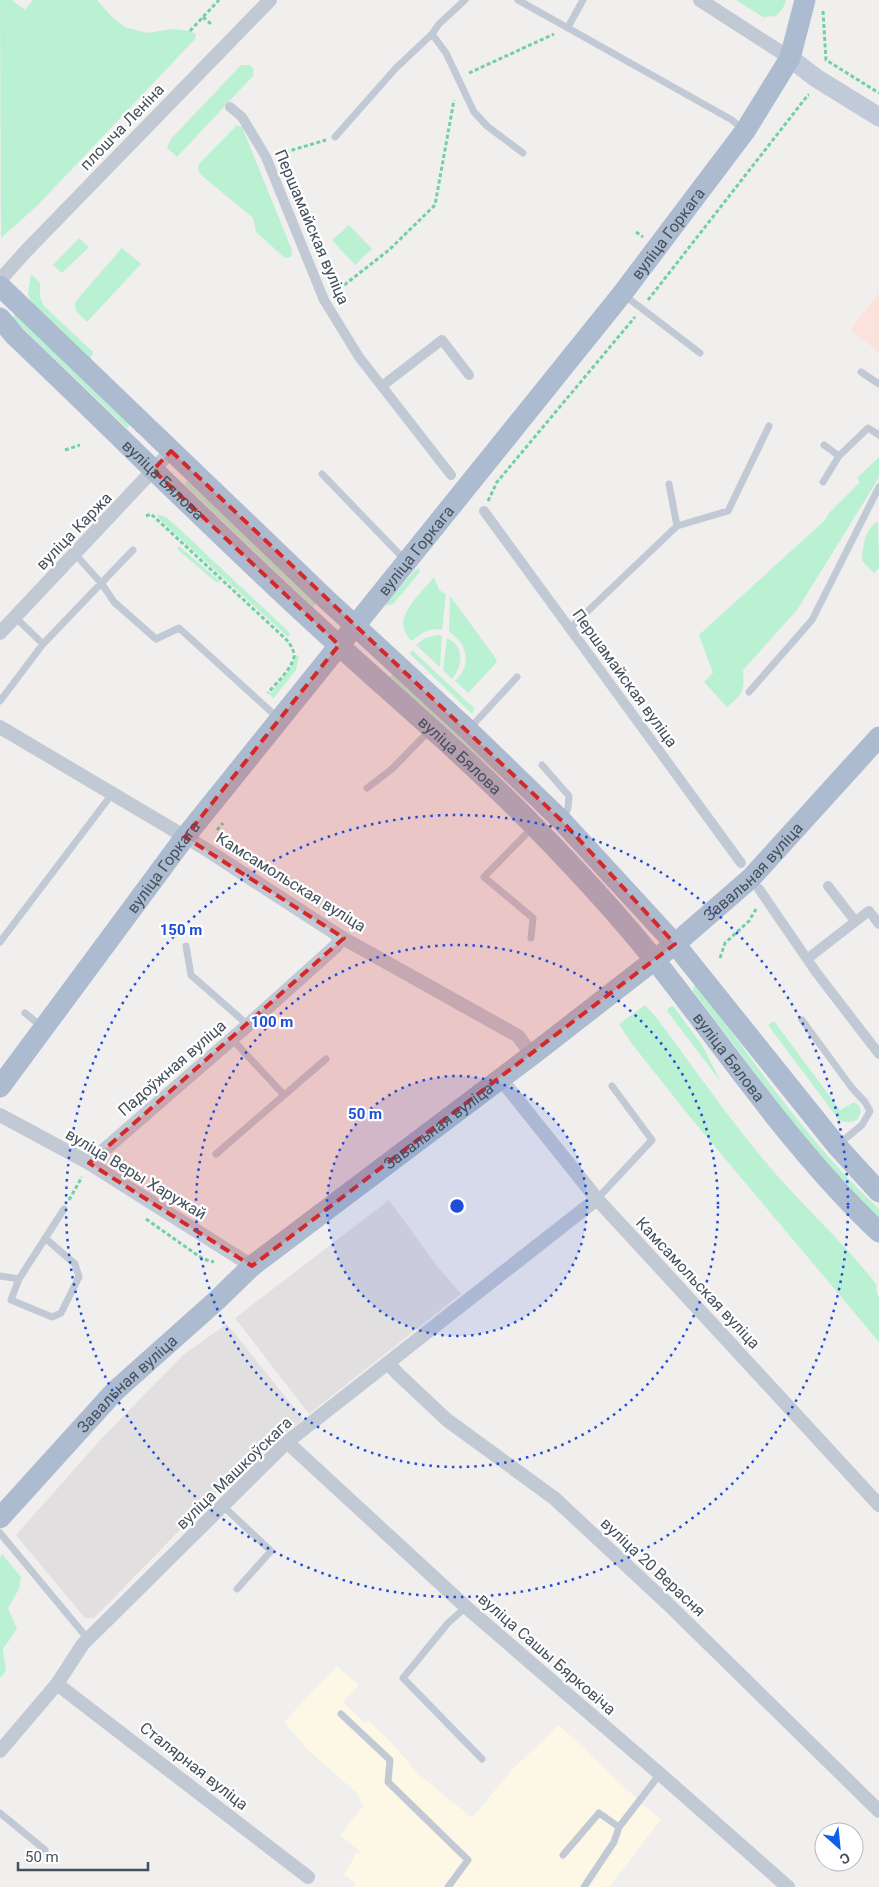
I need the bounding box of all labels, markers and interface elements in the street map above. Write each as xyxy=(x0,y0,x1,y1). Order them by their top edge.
street label: плошча Леніна xyxy=(76,80,168,174)
street label: Першамайская вуліца xyxy=(271,147,353,307)
street label: вуліца Горкага xyxy=(627,184,708,283)
street label: вуліца Бялова xyxy=(119,436,208,524)
street label: вуліца Каржа xyxy=(32,488,116,574)
street label: вуліца Горкага xyxy=(374,502,458,599)
street label: Першамайская вуліца xyxy=(568,605,682,751)
street label: вуліца Бялова xyxy=(415,712,506,798)
street label: вуліца Горкага xyxy=(123,817,204,917)
street label: Завальная вуліца xyxy=(699,818,806,925)
street label: Камсамольская вуліца xyxy=(213,828,369,936)
text: 150 m xyxy=(160,921,202,939)
street label: вуліца Бялова xyxy=(689,1009,769,1105)
text: 100 m xyxy=(251,1013,293,1031)
street label: Падоўжная вуліца xyxy=(114,1016,230,1120)
street label: Завальная вуліца xyxy=(380,1078,497,1173)
text: 50 m xyxy=(348,1105,382,1123)
street label: вуліца Веры Харужай xyxy=(62,1124,210,1224)
centre of rings xyxy=(448,1197,466,1215)
street label: Камсамольская вуліца xyxy=(632,1213,764,1353)
street label: Завальная вуліца xyxy=(73,1331,181,1436)
street label: вуліца Машкоўскага xyxy=(172,1413,296,1533)
street label: вуліца 20 Верасня xyxy=(597,1514,709,1620)
street label: вуліца Сашы Бярковіча xyxy=(474,1589,620,1719)
street label: Сталярная вуліца xyxy=(136,1718,252,1814)
north arrow xyxy=(814,1822,864,1872)
scale bar xyxy=(18,1840,148,1872)
text: 50 m xyxy=(25,1848,59,1866)
text: С xyxy=(837,1849,853,1868)

